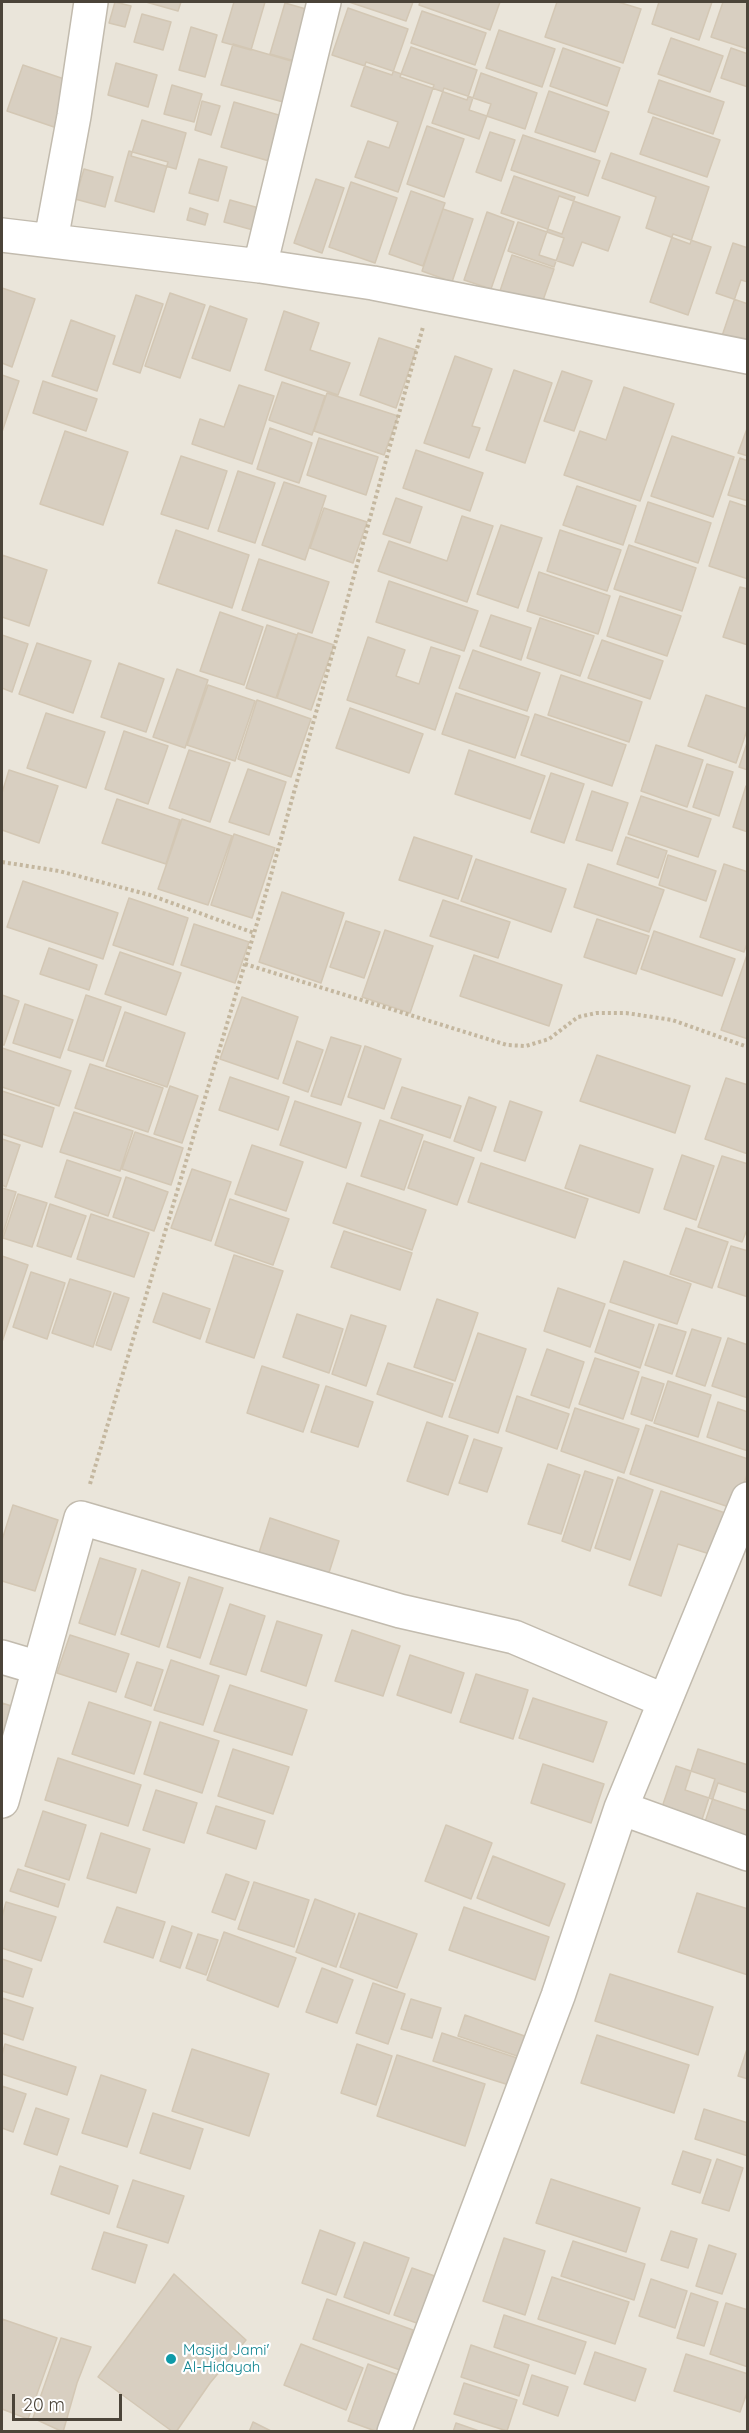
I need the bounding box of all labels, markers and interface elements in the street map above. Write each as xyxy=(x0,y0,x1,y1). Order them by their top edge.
place label: Masjid Jami' Al-Hidayah xyxy=(183,2341,269,2376)
marker: Masjid Jami' Al-Hidayah xyxy=(164,2352,178,2366)
scale bar xyxy=(15,2382,124,2420)
text: 20 m xyxy=(23,2393,65,2416)

